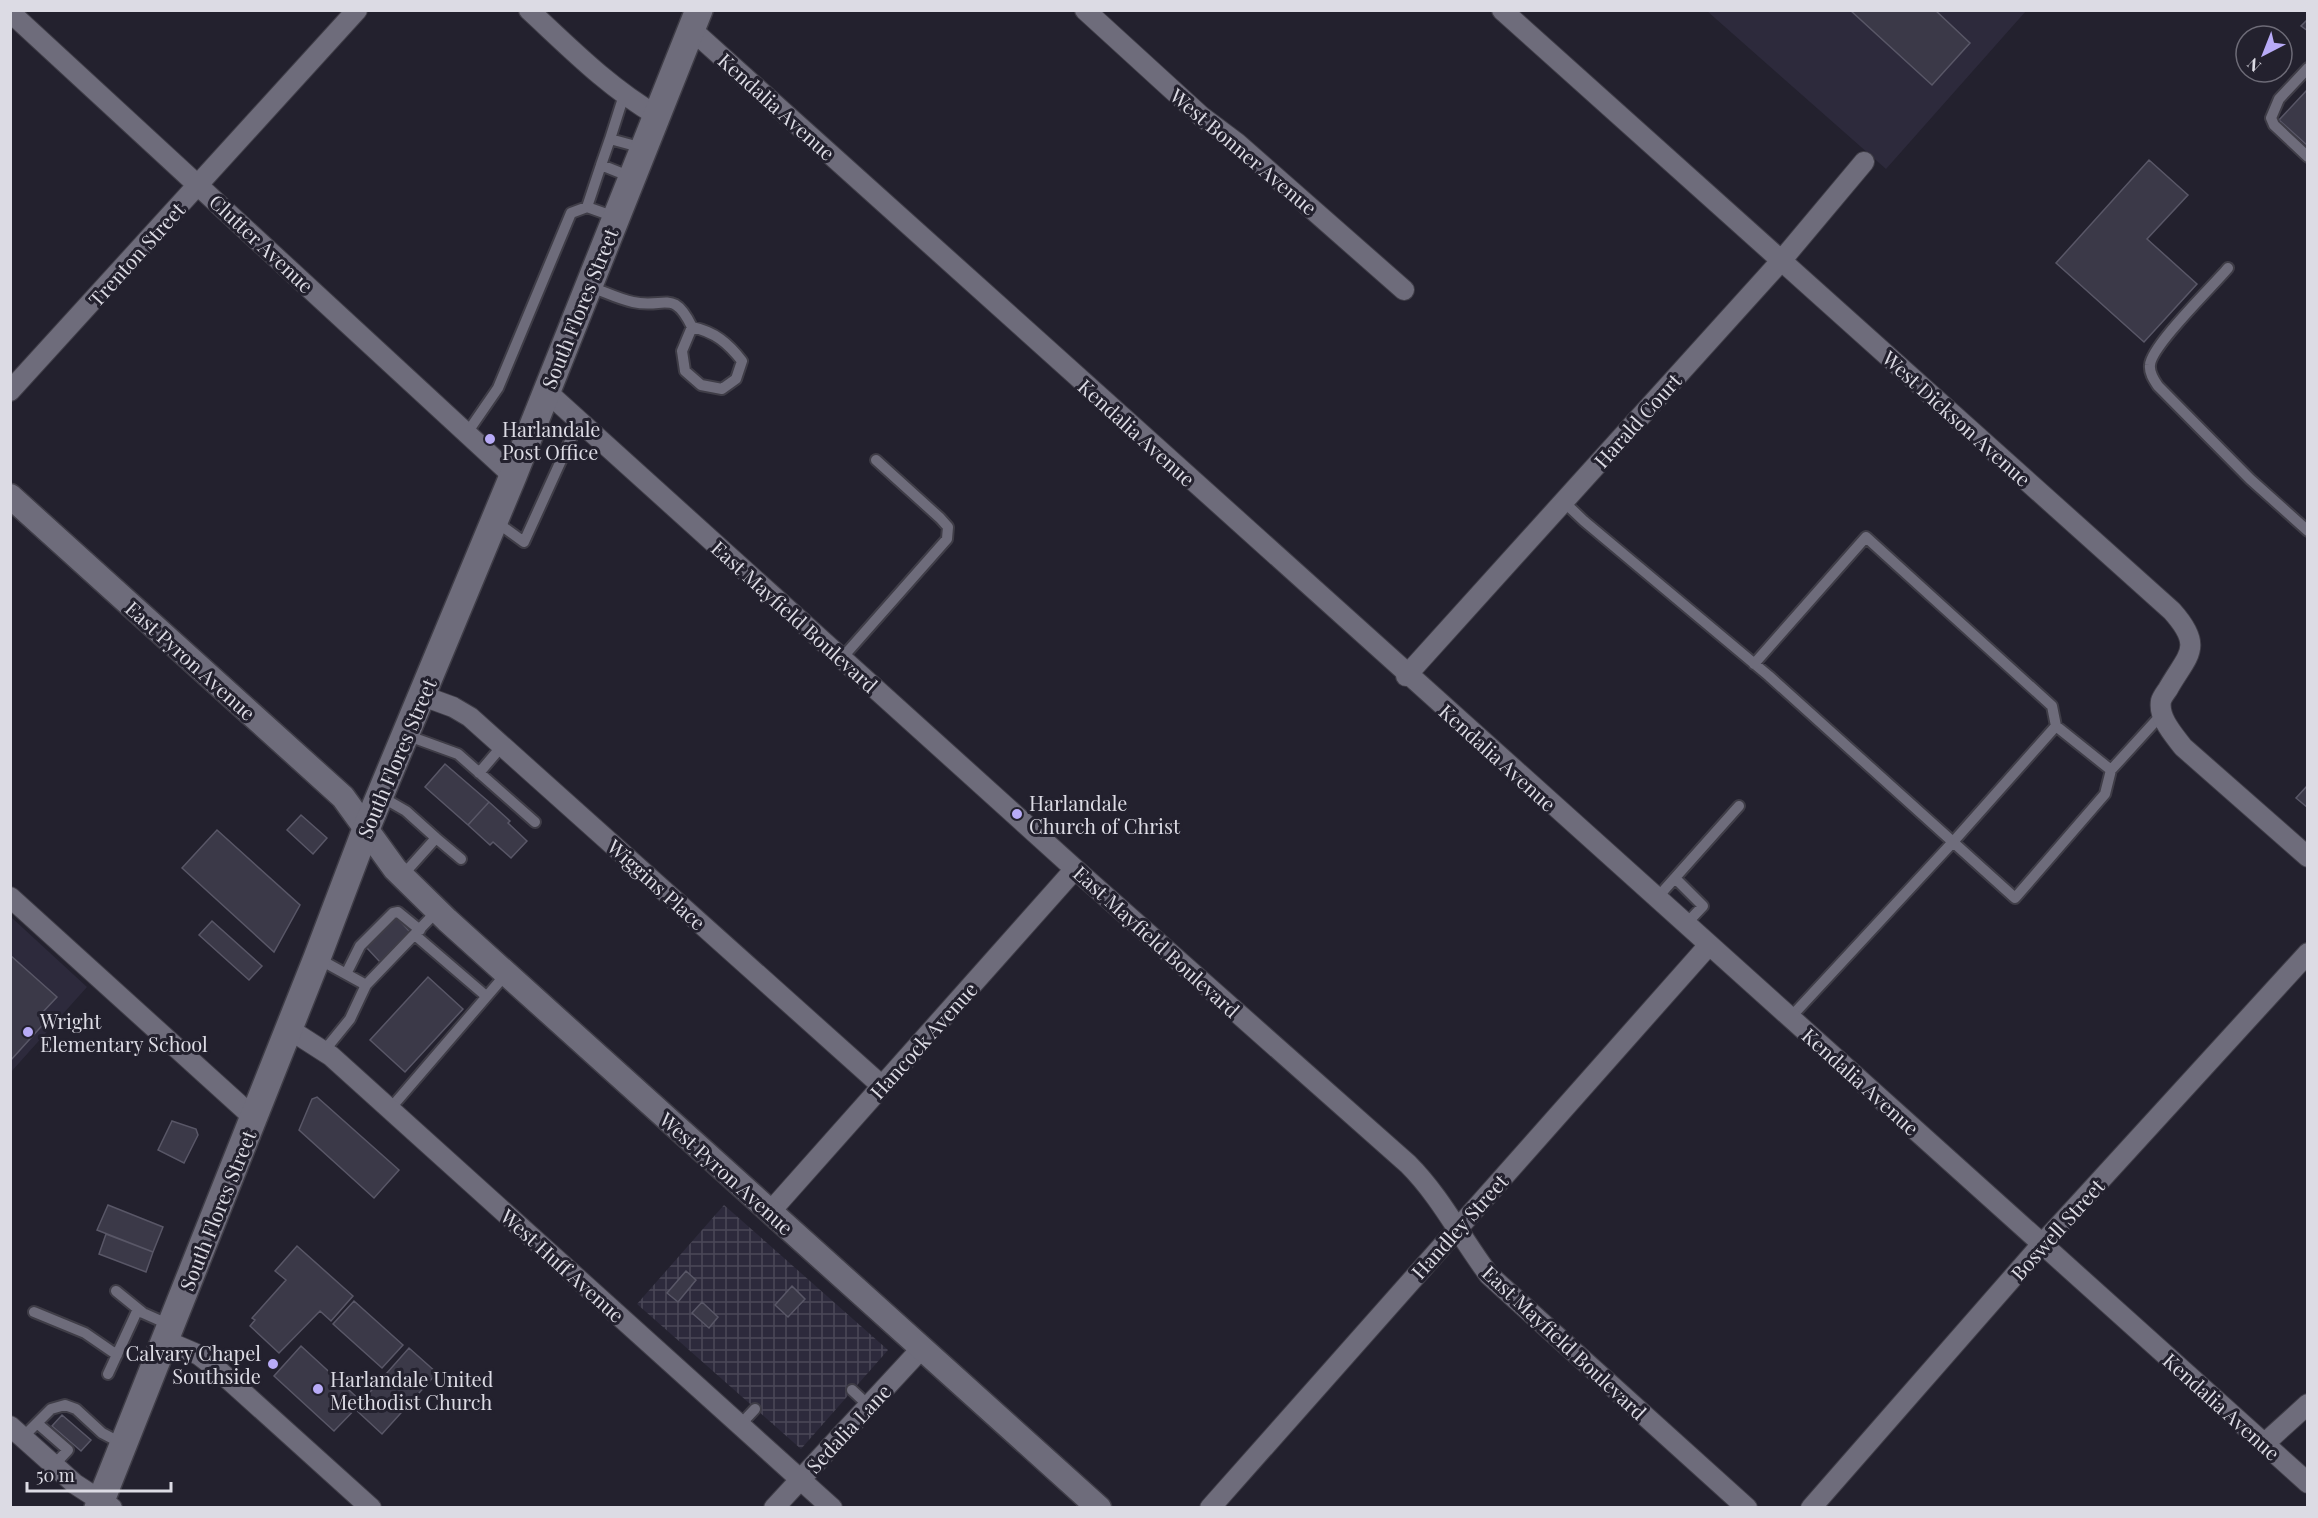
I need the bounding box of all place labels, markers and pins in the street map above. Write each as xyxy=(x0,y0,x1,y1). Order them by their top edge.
place label: Harlandale Post Office xyxy=(502,415,600,465)
marker: Harlandale Post Office xyxy=(483,432,497,446)
place label: Harlandale Church of Christ xyxy=(1029,789,1181,839)
marker: Harlandale Church of Christ xyxy=(1010,807,1024,821)
place label: Wright Elementary School xyxy=(39,1007,208,1057)
marker: Wright Elementary School xyxy=(21,1025,35,1039)
place label: Calvary Chapel Southside xyxy=(126,1339,261,1389)
marker: Calvary Chapel Southside xyxy=(266,1357,280,1371)
place label: Harlandale United Methodist Church xyxy=(330,1365,494,1415)
marker: Harlandale United Methodist Church xyxy=(311,1382,325,1396)

